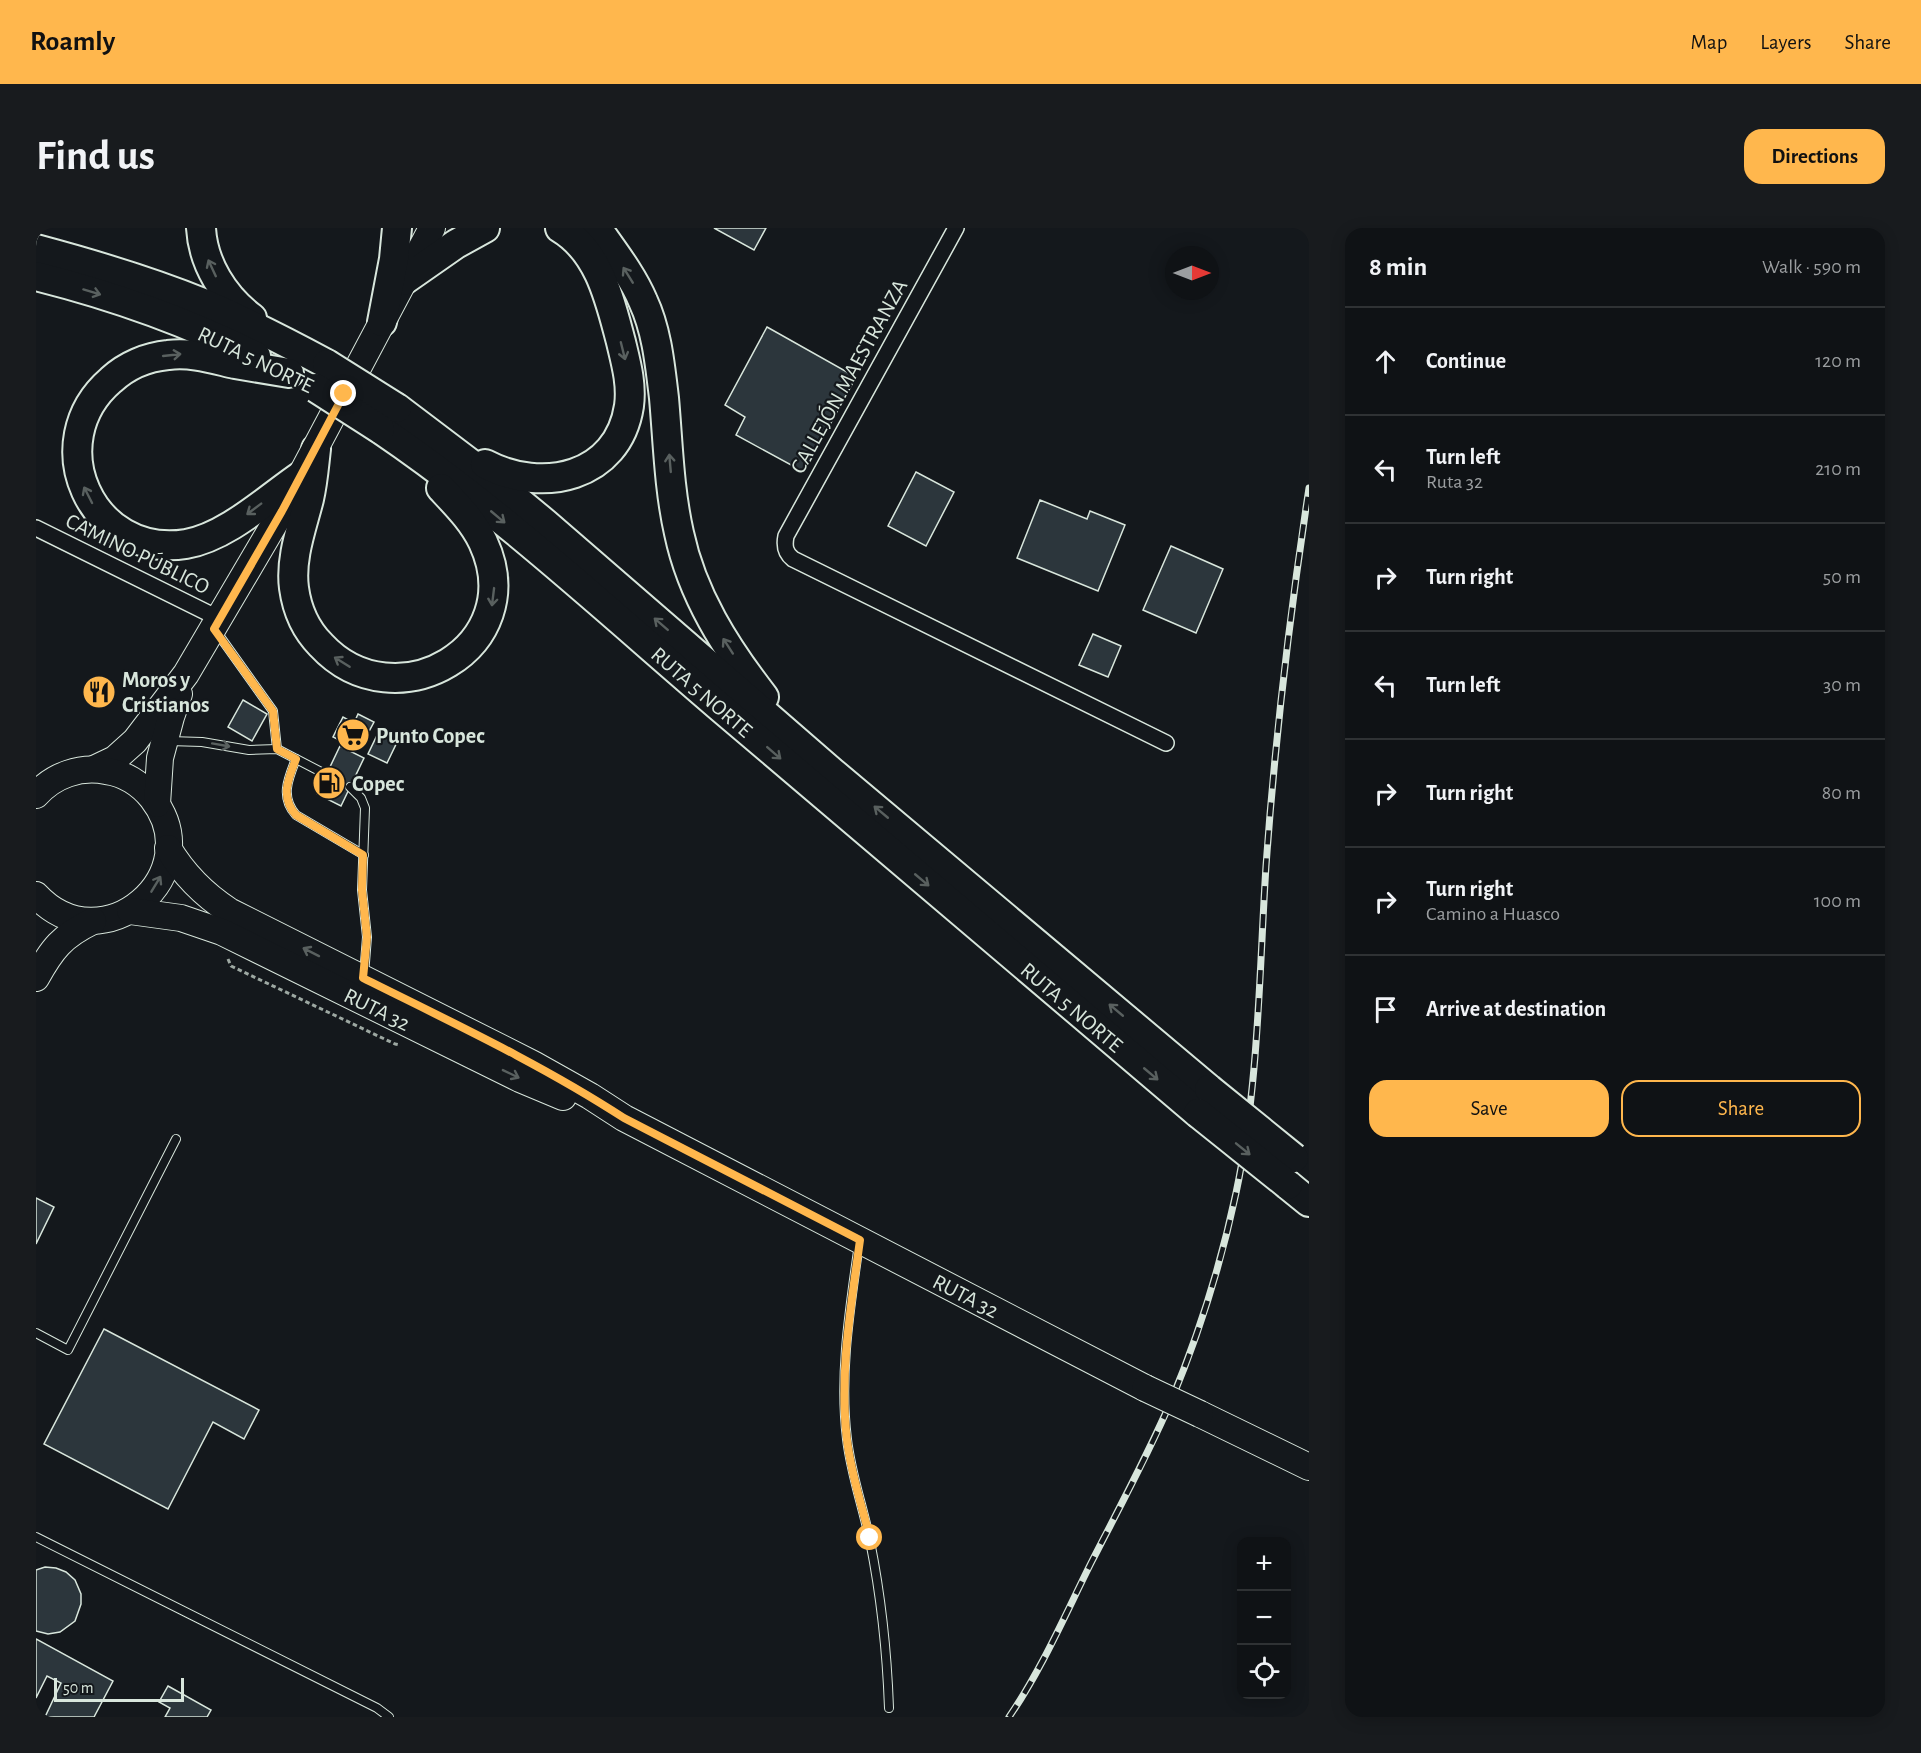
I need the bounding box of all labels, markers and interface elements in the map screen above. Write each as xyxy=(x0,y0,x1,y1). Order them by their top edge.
text: Roamly xyxy=(30,28,115,56)
text: Map xyxy=(1691,32,1727,53)
text: Layers xyxy=(1760,32,1811,53)
text: Share xyxy=(1844,32,1891,53)
button: Directions xyxy=(1744,129,1885,184)
text: Find us xyxy=(36,135,155,177)
north arrow xyxy=(1165,246,1219,300)
text: 8 min xyxy=(1369,254,1427,280)
text: Walk · 590 m xyxy=(1762,257,1861,277)
one-way arrow xyxy=(205,259,217,277)
one-way arrow xyxy=(622,267,634,284)
street label: CALLEJÓN MAESTRANZA xyxy=(786,275,911,477)
one-way arrow xyxy=(82,287,101,298)
street label: RUTA 5 NORTE xyxy=(194,322,317,398)
one-way arrow xyxy=(617,341,629,360)
icon: ahead xyxy=(1369,345,1402,378)
one-way arrow xyxy=(161,349,181,360)
text: Continue xyxy=(1426,350,1506,372)
text: 120 m xyxy=(1815,351,1861,371)
route end xyxy=(330,380,356,406)
text: Turn left xyxy=(1426,446,1500,468)
one-way arrow xyxy=(664,453,675,473)
icon: left xyxy=(1369,453,1402,486)
text: 210 m xyxy=(1815,459,1861,479)
text: Ruta 32 xyxy=(1426,472,1483,492)
one-way arrow xyxy=(82,486,93,504)
one-way arrow xyxy=(247,503,263,515)
street label: CAMINO PÚBLICO xyxy=(62,509,213,598)
one-way arrow xyxy=(490,510,505,524)
icon: right xyxy=(1369,561,1402,594)
text: Turn right xyxy=(1426,566,1513,588)
text: 50 m xyxy=(1823,567,1861,587)
one-way arrow xyxy=(487,586,498,606)
one-way arrow xyxy=(653,617,669,630)
one-way arrow xyxy=(721,638,734,655)
street label: RUTA 5 NORTE xyxy=(647,643,757,742)
one-way arrow xyxy=(334,655,351,667)
place label: Moros y Cristianos xyxy=(122,669,209,716)
icon: left xyxy=(1369,669,1402,702)
restaurant icon: Moros y Cristianos xyxy=(81,674,117,710)
text: Turn left xyxy=(1426,674,1500,696)
text: 30 m xyxy=(1823,675,1861,695)
supermarket icon: Punto Copec xyxy=(335,717,371,753)
place label: Punto Copec xyxy=(376,725,485,747)
one-way arrow xyxy=(210,740,230,751)
one-way arrow xyxy=(766,747,782,760)
fuel station icon: Copec xyxy=(311,765,347,801)
place label: Copec xyxy=(352,773,405,795)
icon: right xyxy=(1369,777,1402,810)
text: Turn right xyxy=(1426,782,1513,804)
text: 80 m xyxy=(1822,783,1861,803)
one-way arrow xyxy=(873,806,889,819)
one-way arrow xyxy=(914,874,930,887)
one-way arrow xyxy=(151,876,163,893)
text: Turn right xyxy=(1426,878,1513,900)
icon: right xyxy=(1369,885,1402,918)
text: 100 m xyxy=(1814,891,1861,911)
text: Camino a Huasco xyxy=(1426,904,1560,924)
one-way arrow xyxy=(302,945,320,957)
street label: RUTA 5 NORTE xyxy=(1016,959,1127,1057)
street label: RUTA 32 xyxy=(340,984,413,1035)
icon: arrive xyxy=(1369,993,1402,1026)
text: Arrive at destination xyxy=(1426,998,1606,1020)
one-way arrow xyxy=(1109,1003,1124,1017)
one-way arrow xyxy=(1143,1067,1159,1080)
one-way arrow xyxy=(502,1069,520,1081)
button: Save xyxy=(1369,1080,1609,1137)
button: Share xyxy=(1621,1080,1861,1137)
one-way arrow xyxy=(1234,1142,1250,1155)
street label: RUTA 32 xyxy=(929,1270,1002,1322)
route start xyxy=(856,1524,882,1550)
map controls xyxy=(1237,1537,1291,1699)
button: + xyxy=(1237,1537,1291,1591)
button: − xyxy=(1237,1591,1291,1645)
button: locate xyxy=(1237,1645,1291,1699)
scale bar xyxy=(54,1675,184,1702)
text: 50 m xyxy=(63,1680,94,1696)

